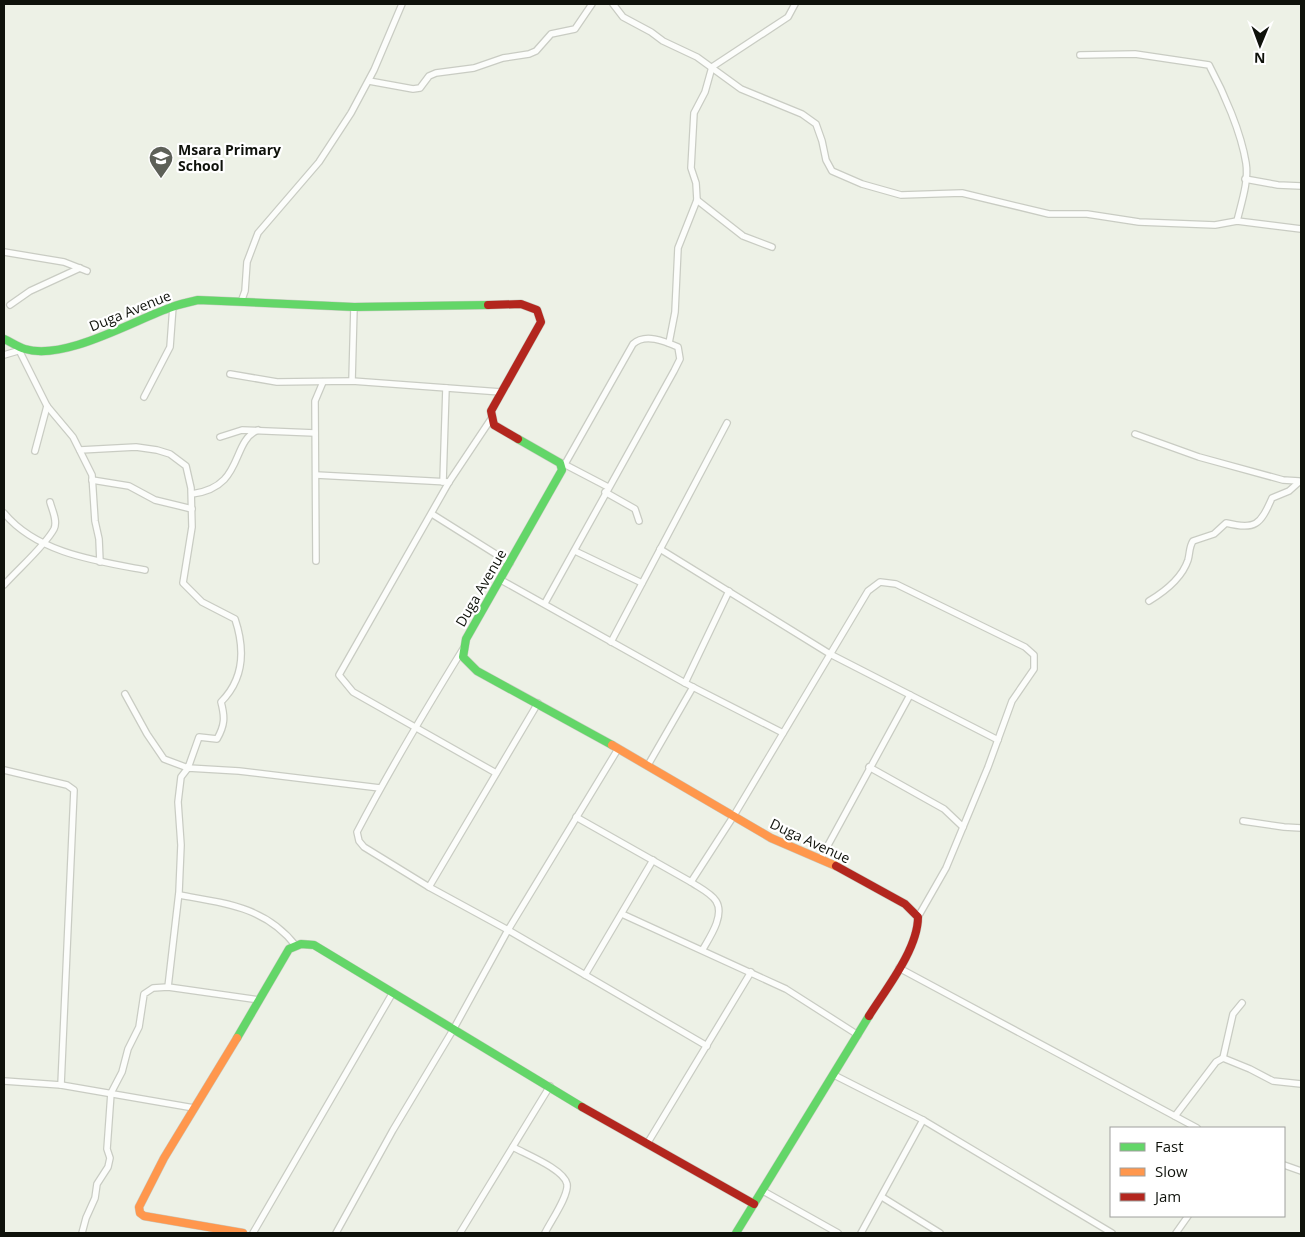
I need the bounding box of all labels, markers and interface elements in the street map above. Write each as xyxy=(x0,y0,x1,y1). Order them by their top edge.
north arrow xyxy=(1235,20,1285,70)
text: N xyxy=(1254,49,1266,68)
place label: Msara Primary School xyxy=(178,140,281,175)
school or university icon: Msara Primary School xyxy=(148,145,174,179)
street label: Duga Avenue xyxy=(86,285,174,336)
street label: Duga Avenue xyxy=(451,545,510,630)
street label: Duga Avenue xyxy=(767,814,854,867)
legend xyxy=(1110,1127,1285,1217)
text: Fast xyxy=(1155,1136,1184,1156)
text: Slow xyxy=(1155,1161,1188,1181)
text: Jam xyxy=(1153,1186,1181,1206)

